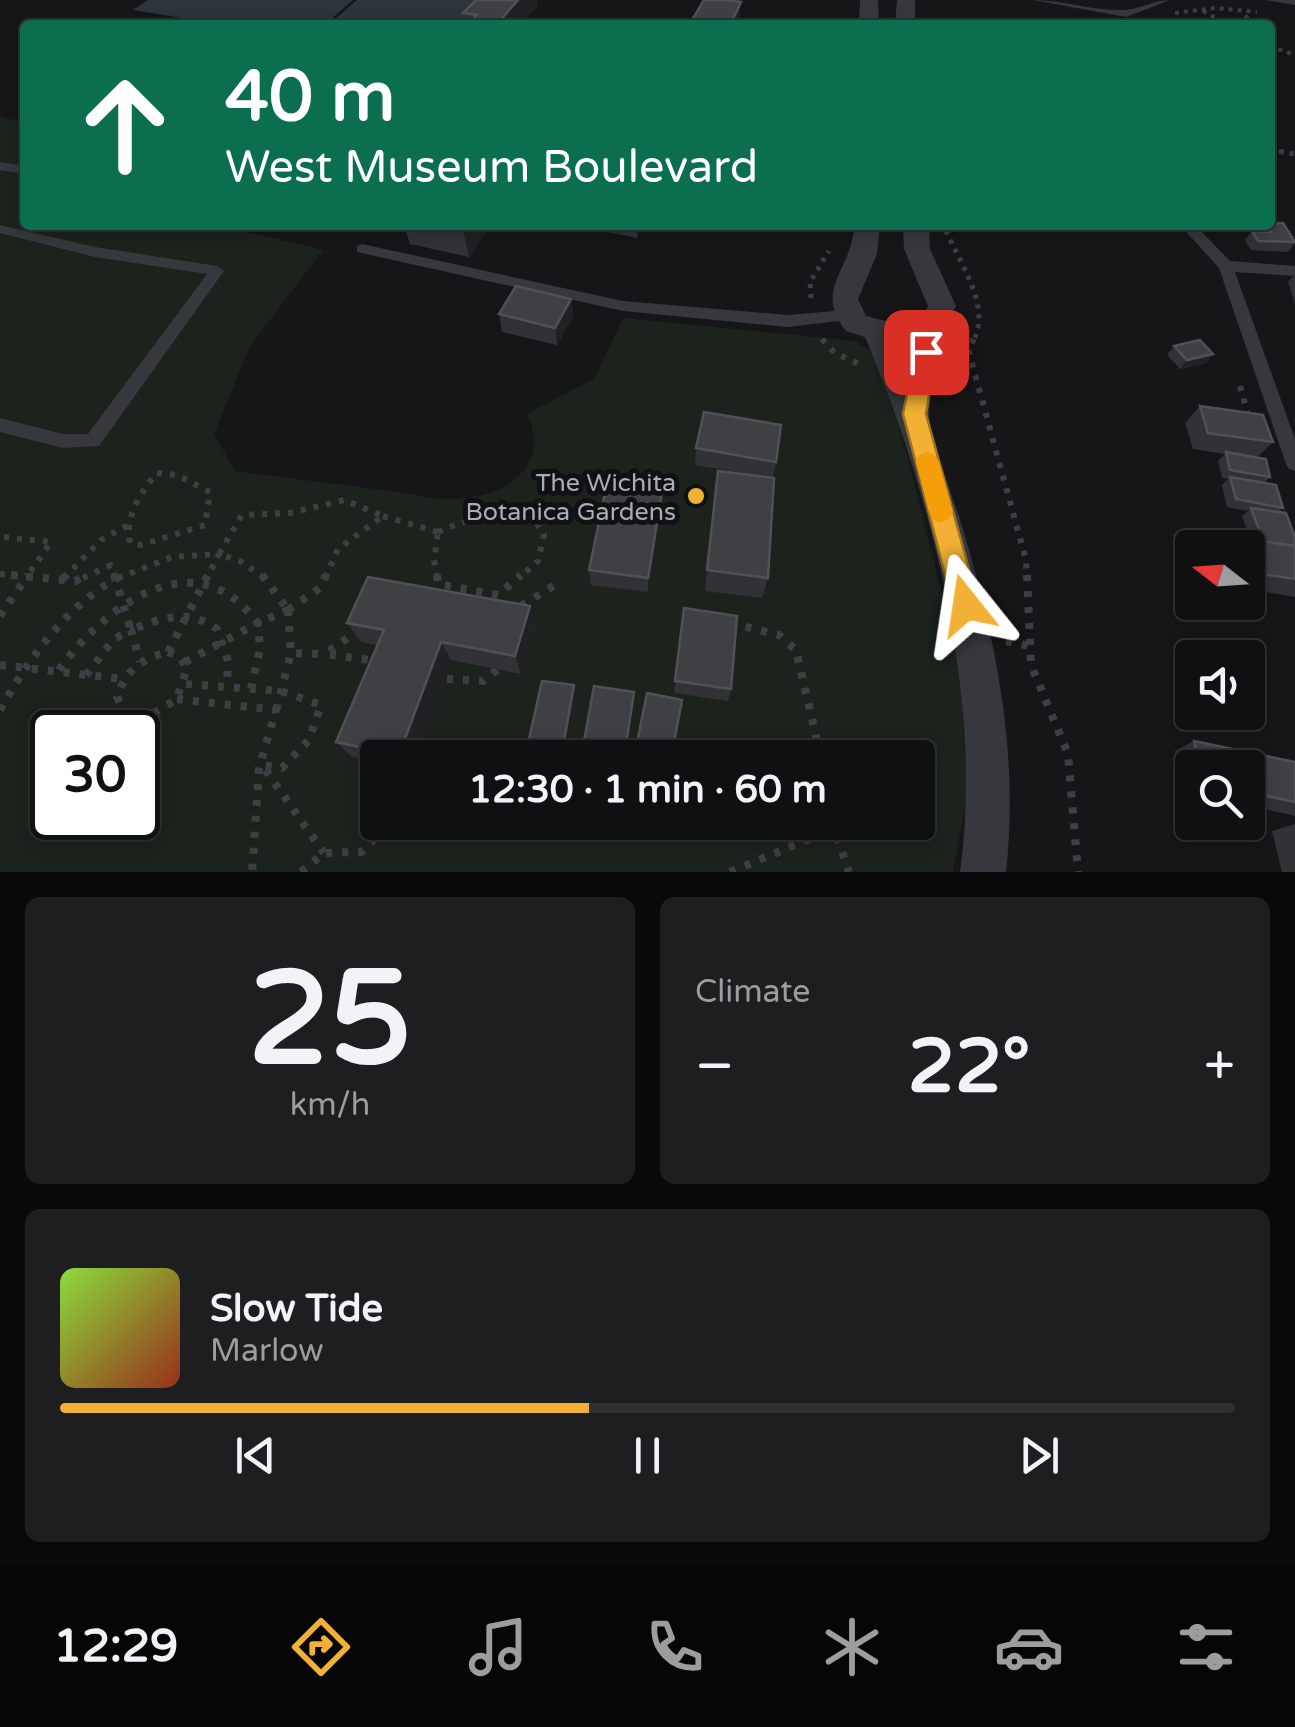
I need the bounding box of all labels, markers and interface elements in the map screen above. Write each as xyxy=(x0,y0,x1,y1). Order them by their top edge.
text: 40 m xyxy=(225,56,395,140)
icon: ahead xyxy=(60,60,190,190)
text: West Museum Boulevard xyxy=(225,141,758,195)
pin xyxy=(884,310,969,395)
icon: arrive xyxy=(899,325,954,380)
place label: The Wichita Botanica Gardens xyxy=(465,468,676,527)
marker: The Wichita Botanica Gardens xyxy=(685,485,707,507)
north arrow xyxy=(1175,530,1265,620)
map controls xyxy=(1175,530,1265,840)
position arrow xyxy=(914,553,1018,657)
button: sound xyxy=(1175,640,1265,730)
speed limit sign: 30 xyxy=(30,710,160,840)
button: search xyxy=(1175,750,1265,840)
text: 12:30 · 1 min · 60 m xyxy=(468,767,827,813)
text: 25 xyxy=(248,943,412,1099)
text: Climate xyxy=(695,973,810,1011)
text: 22° xyxy=(908,1022,1030,1112)
text: − xyxy=(695,1034,734,1100)
text: + xyxy=(1204,1034,1235,1100)
text: km/h xyxy=(290,1086,370,1124)
text: Slow Tide xyxy=(210,1286,383,1332)
text: Marlow xyxy=(210,1332,324,1370)
icon: previous xyxy=(228,1428,283,1483)
icon: pause xyxy=(620,1428,675,1483)
icon: next xyxy=(1012,1428,1067,1483)
icon: directions xyxy=(286,1612,356,1682)
icon: music xyxy=(463,1612,533,1682)
icon: phone xyxy=(640,1612,710,1682)
icon: climate xyxy=(817,1612,887,1682)
icon: car xyxy=(994,1612,1064,1682)
icon: filters xyxy=(1171,1612,1241,1682)
text: 12:29 xyxy=(54,1620,178,1674)

